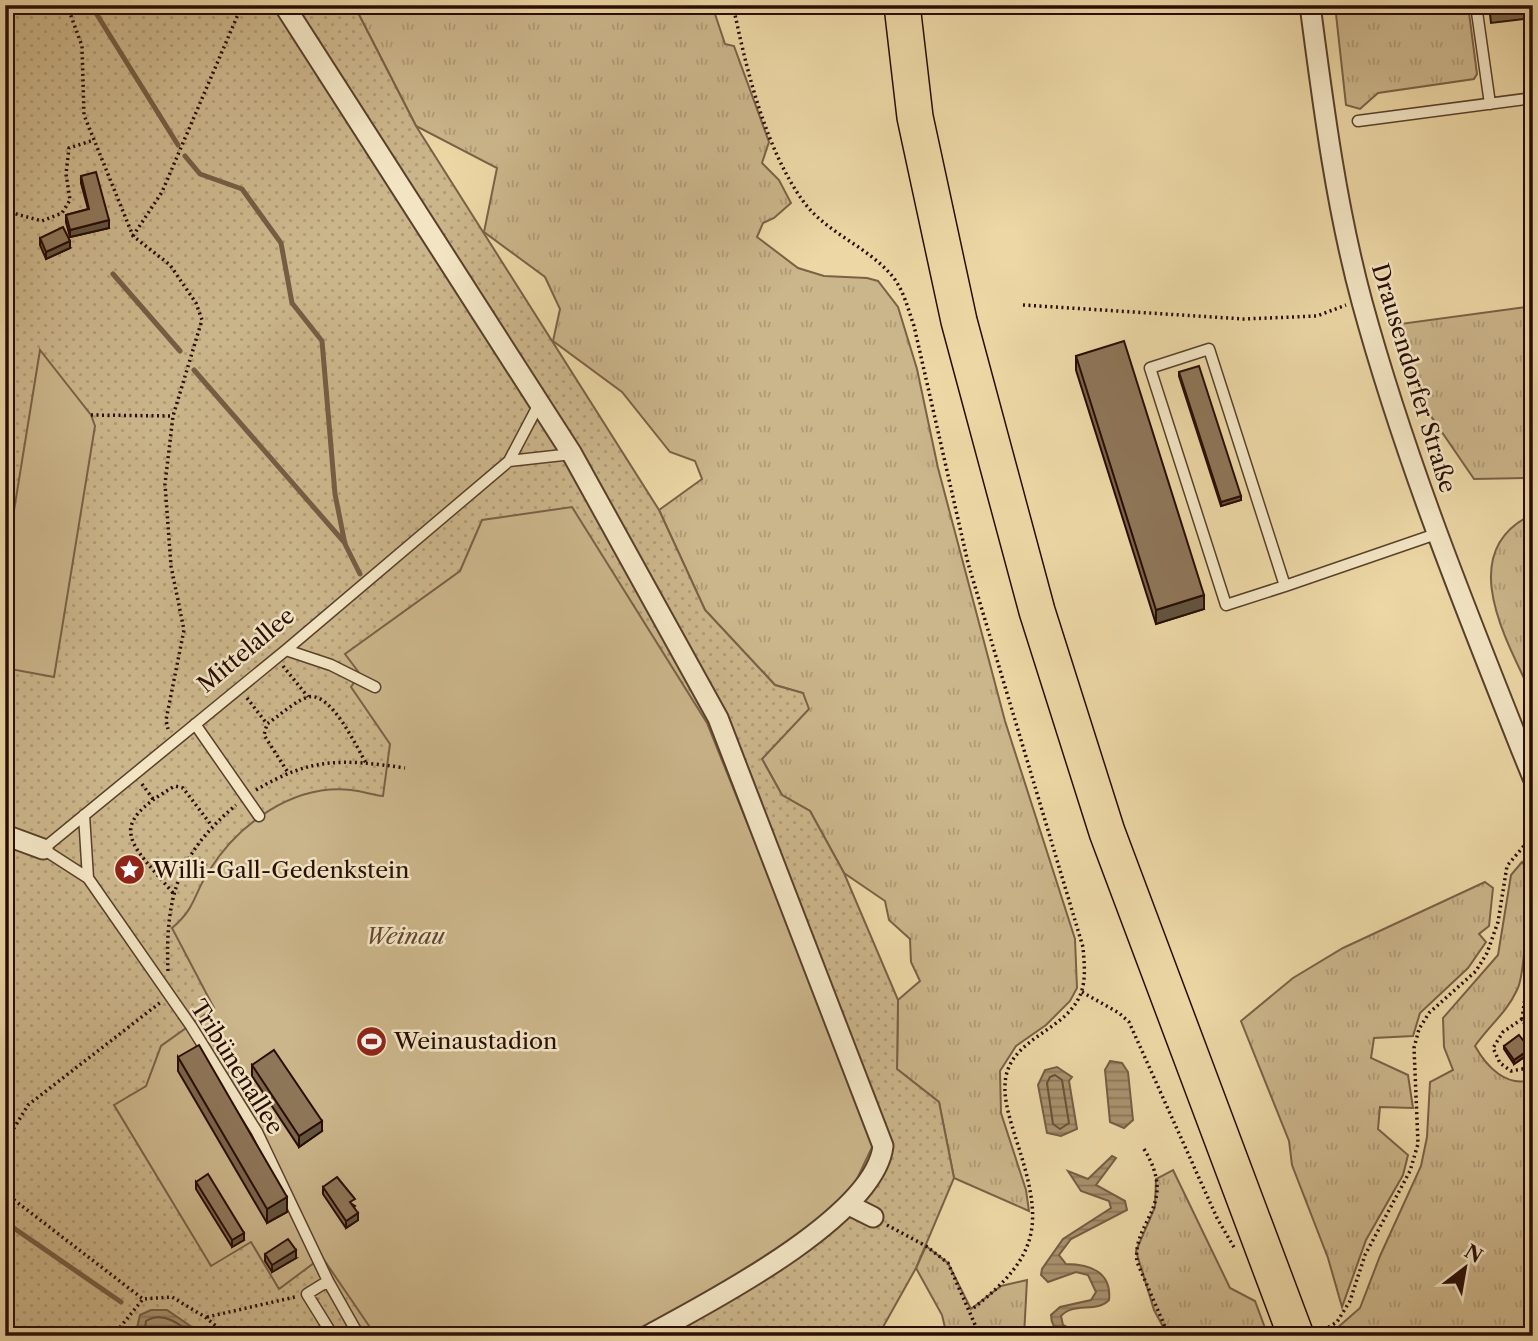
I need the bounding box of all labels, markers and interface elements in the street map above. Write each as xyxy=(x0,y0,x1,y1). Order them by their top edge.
street label: Drausendorfer Straße xyxy=(1366,260,1462,496)
street label: Mittelallee xyxy=(192,601,300,699)
place icon: Willi-Gall-Gedenkstein xyxy=(113,853,147,887)
place label: Willi-Gall-Gedenkstein xyxy=(152,856,409,884)
park label: Weinau xyxy=(365,922,445,950)
street label: Tribünenallee xyxy=(184,995,290,1139)
sports icon: Weinaustadion xyxy=(354,1024,388,1058)
place label: Weinaustadion xyxy=(393,1027,557,1055)
north arrow xyxy=(1430,1232,1500,1302)
text: N xyxy=(1460,1240,1486,1268)

